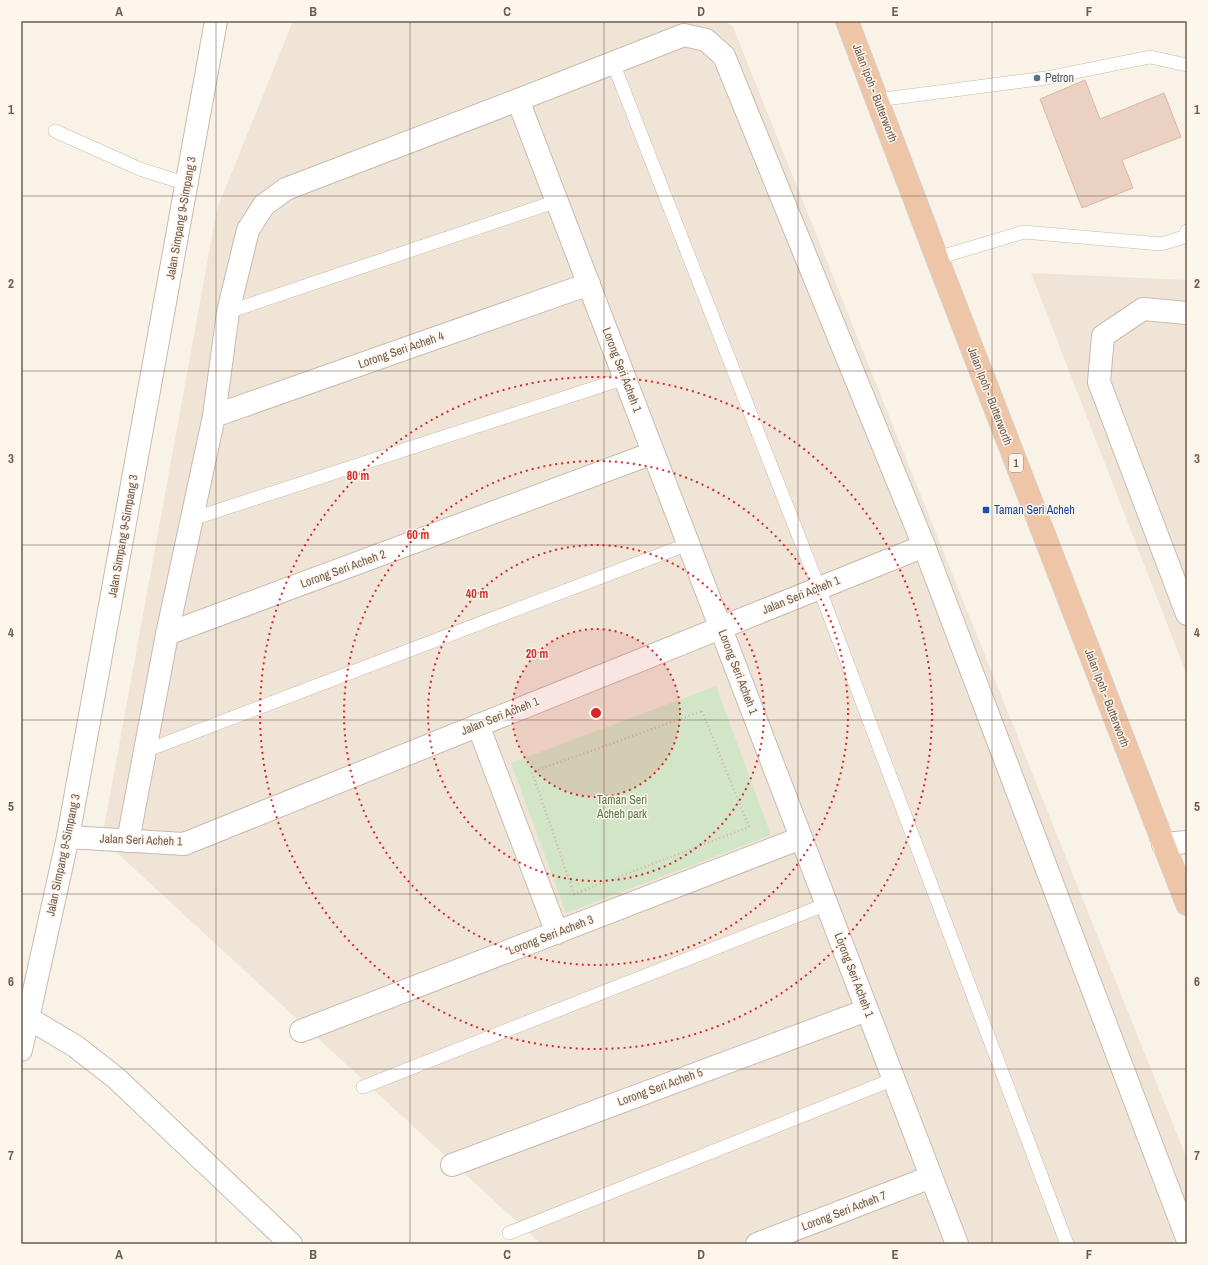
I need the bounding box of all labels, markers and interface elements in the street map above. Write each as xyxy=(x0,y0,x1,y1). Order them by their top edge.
text: A xyxy=(115,3,123,20)
text: B xyxy=(309,3,317,20)
text: C xyxy=(503,3,511,20)
text: D xyxy=(697,3,705,20)
text: E xyxy=(891,3,899,20)
text: F xyxy=(1086,3,1093,20)
street label: Jalan Ipoh - Butterworth xyxy=(849,41,901,145)
place label: Petron xyxy=(1045,70,1074,86)
marker: Petron xyxy=(1032,73,1042,83)
text: 1 xyxy=(8,101,14,118)
text: 1 xyxy=(1194,101,1200,118)
street label: Jalan Simpang 9-Simpang 3 xyxy=(162,155,200,281)
text: 2 xyxy=(8,275,14,292)
text: 2 xyxy=(1194,275,1200,292)
street label: Lorong Seri Acheh 1 xyxy=(598,325,646,415)
street label: Lorong Seri Acheh 4 xyxy=(356,328,447,372)
street label: Jalan Ipoh - Butterworth xyxy=(964,344,1016,448)
text: 3 xyxy=(8,450,14,467)
text: 3 xyxy=(1194,450,1200,467)
road number: 1 xyxy=(1009,454,1023,472)
text: 80 m xyxy=(347,468,369,484)
street label: Jalan Simpang 9-Simpang 3 xyxy=(104,473,142,599)
place label: Taman Seri Acheh xyxy=(994,502,1075,518)
marker: Taman Seri Acheh xyxy=(981,505,991,515)
text: 60 m xyxy=(407,527,429,543)
street label: Lorong Seri Acheh 2 xyxy=(298,546,388,592)
street label: Jalan Seri Acheh 1 xyxy=(760,572,843,618)
text: 40 m xyxy=(466,586,488,602)
text: 4 xyxy=(8,624,14,641)
text: 4 xyxy=(1194,624,1200,641)
street label: Lorong Seri Acheh 1 xyxy=(714,627,762,717)
text: 20 m xyxy=(526,646,548,662)
street label: Jalan Ipoh - Butterworth xyxy=(1081,646,1133,750)
street label: Jalan Seri Acheh 1 xyxy=(459,693,542,739)
centre of rings xyxy=(589,706,603,720)
street label: Jalan Simpang 9-Simpang 3 xyxy=(42,792,84,918)
park label: Taman Seri Acheh park xyxy=(596,792,647,822)
text: 5 xyxy=(8,798,14,815)
text: 5 xyxy=(1194,798,1200,815)
street label: Jalan Seri Acheh 1 xyxy=(99,831,183,849)
street label: Lorong Seri Acheh 3 xyxy=(506,911,596,959)
street label: Lorong Seri Acheh 1 xyxy=(830,930,878,1020)
text: 6 xyxy=(8,973,14,990)
text: 6 xyxy=(1194,973,1200,990)
street label: Lorong Seri Acheh 5 xyxy=(615,1064,705,1110)
text: 7 xyxy=(8,1147,14,1164)
text: 7 xyxy=(1194,1147,1200,1164)
street label: Lorong Seri Acheh 7 xyxy=(799,1187,889,1235)
text: A xyxy=(115,1246,123,1263)
text: B xyxy=(309,1246,317,1263)
text: C xyxy=(503,1246,511,1263)
text: D xyxy=(697,1246,705,1263)
text: E xyxy=(891,1246,899,1263)
text: F xyxy=(1086,1246,1093,1263)

